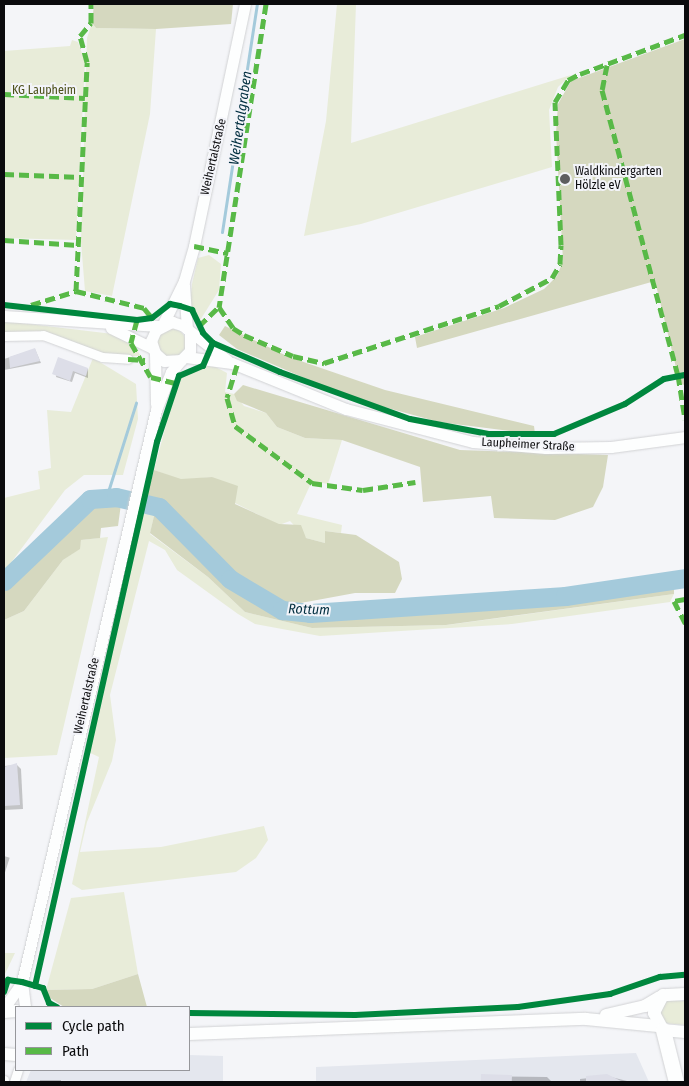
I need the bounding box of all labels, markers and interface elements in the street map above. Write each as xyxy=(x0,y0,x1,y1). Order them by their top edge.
water label: Weihertalgraben xyxy=(226,70,256,166)
park label: KG Laupheim xyxy=(12,84,76,98)
street label: Weihertalstraße xyxy=(198,117,230,197)
place label: Waldkindergarten Hölzle eV xyxy=(575,165,662,193)
marker: Waldkindergarten Hölzle eV xyxy=(559,173,571,185)
street label: Laupheimer Straße xyxy=(481,435,575,455)
water label: Rottum xyxy=(288,601,330,619)
street label: Weihertalstraße xyxy=(71,656,103,736)
legend xyxy=(15,1006,190,1071)
text: Cycle path xyxy=(62,1017,125,1035)
text: Path xyxy=(62,1042,89,1060)

